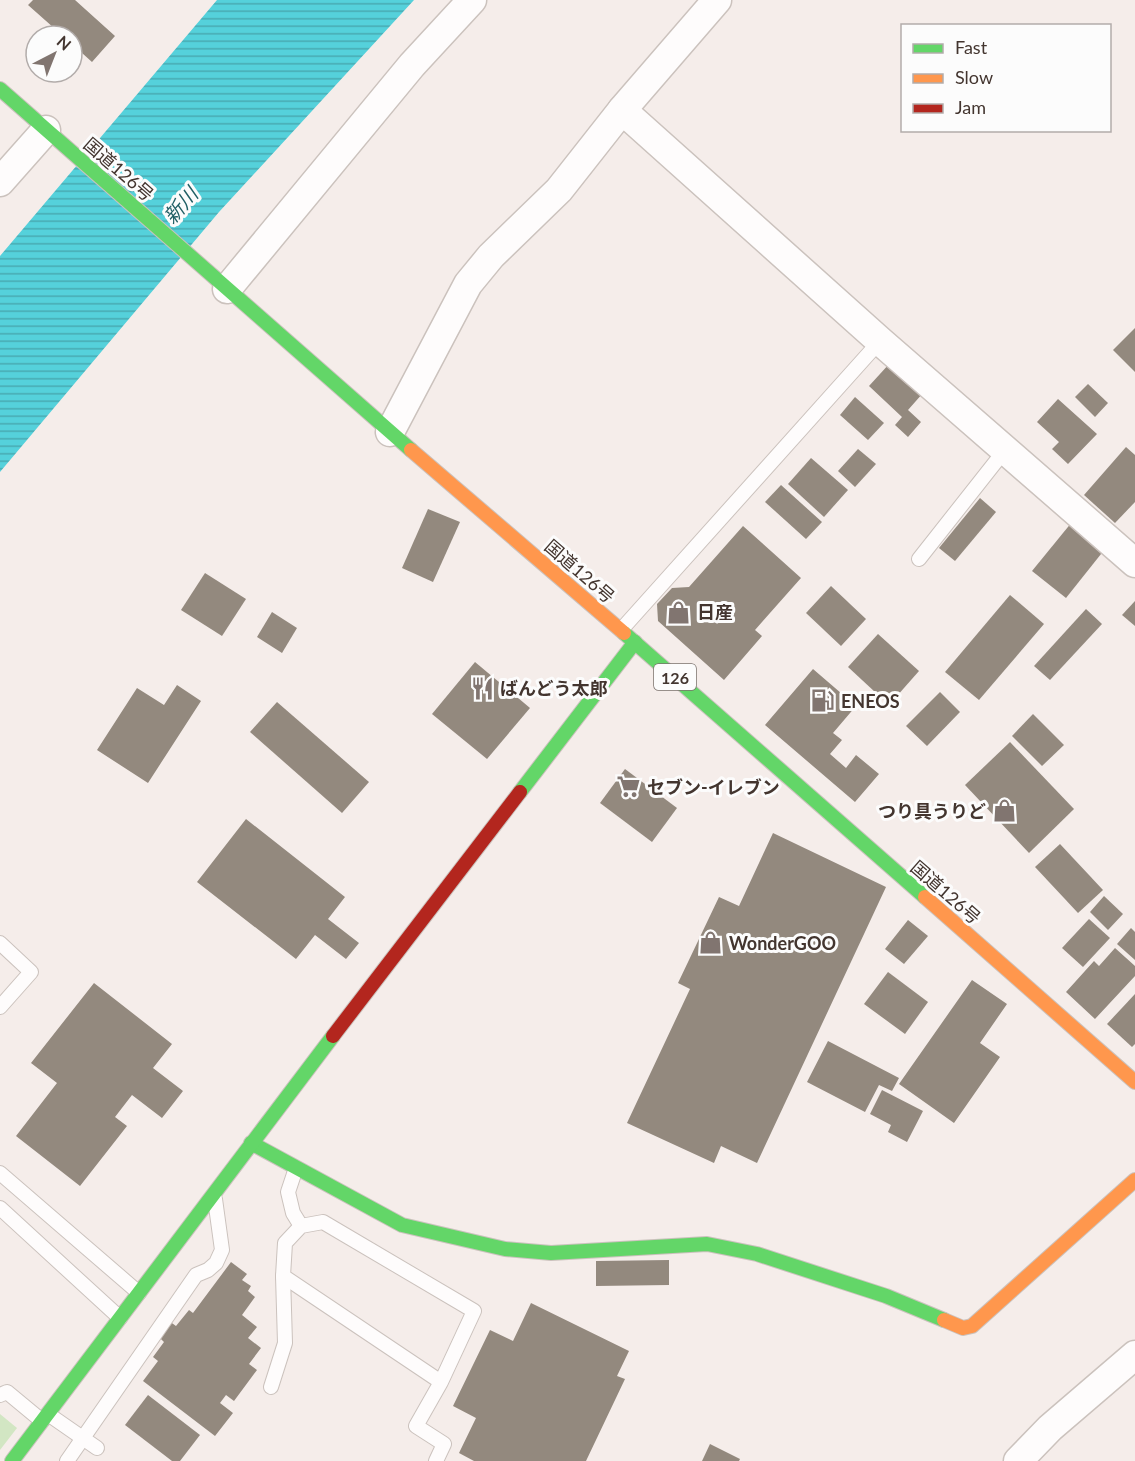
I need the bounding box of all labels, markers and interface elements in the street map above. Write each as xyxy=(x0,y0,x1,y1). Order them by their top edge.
north arrow xyxy=(24,24,84,84)
legend xyxy=(901,24,1111,132)
text: N xyxy=(53,31,75,54)
text: Fast xyxy=(955,36,988,58)
text: Slow xyxy=(955,66,993,88)
text: Jam xyxy=(955,96,986,118)
street label: 国道126号 xyxy=(80,133,158,205)
water label: 新川 xyxy=(158,181,203,228)
street label: 国道126号 xyxy=(541,535,619,607)
shop icon: 日産 xyxy=(666,599,692,625)
place label: 日産 xyxy=(697,601,733,623)
road number: 126 xyxy=(654,664,696,690)
restaurant icon: ばんどう太郎 xyxy=(469,675,495,701)
place label: ばんどう太郎 xyxy=(500,677,607,699)
fuel station icon: ENEOS xyxy=(810,688,836,714)
place label: ENEOS xyxy=(841,690,900,712)
supermarket icon: セブン-イレブン xyxy=(616,774,642,800)
place label: セブン-イレブン xyxy=(647,776,780,798)
shop icon: つり具うりど xyxy=(991,798,1017,824)
place label: つり具うりど xyxy=(878,800,986,822)
street label: 国道126号 xyxy=(907,856,985,928)
shop icon: WonderGOO xyxy=(698,930,724,956)
place label: WonderGOO xyxy=(729,932,836,954)

